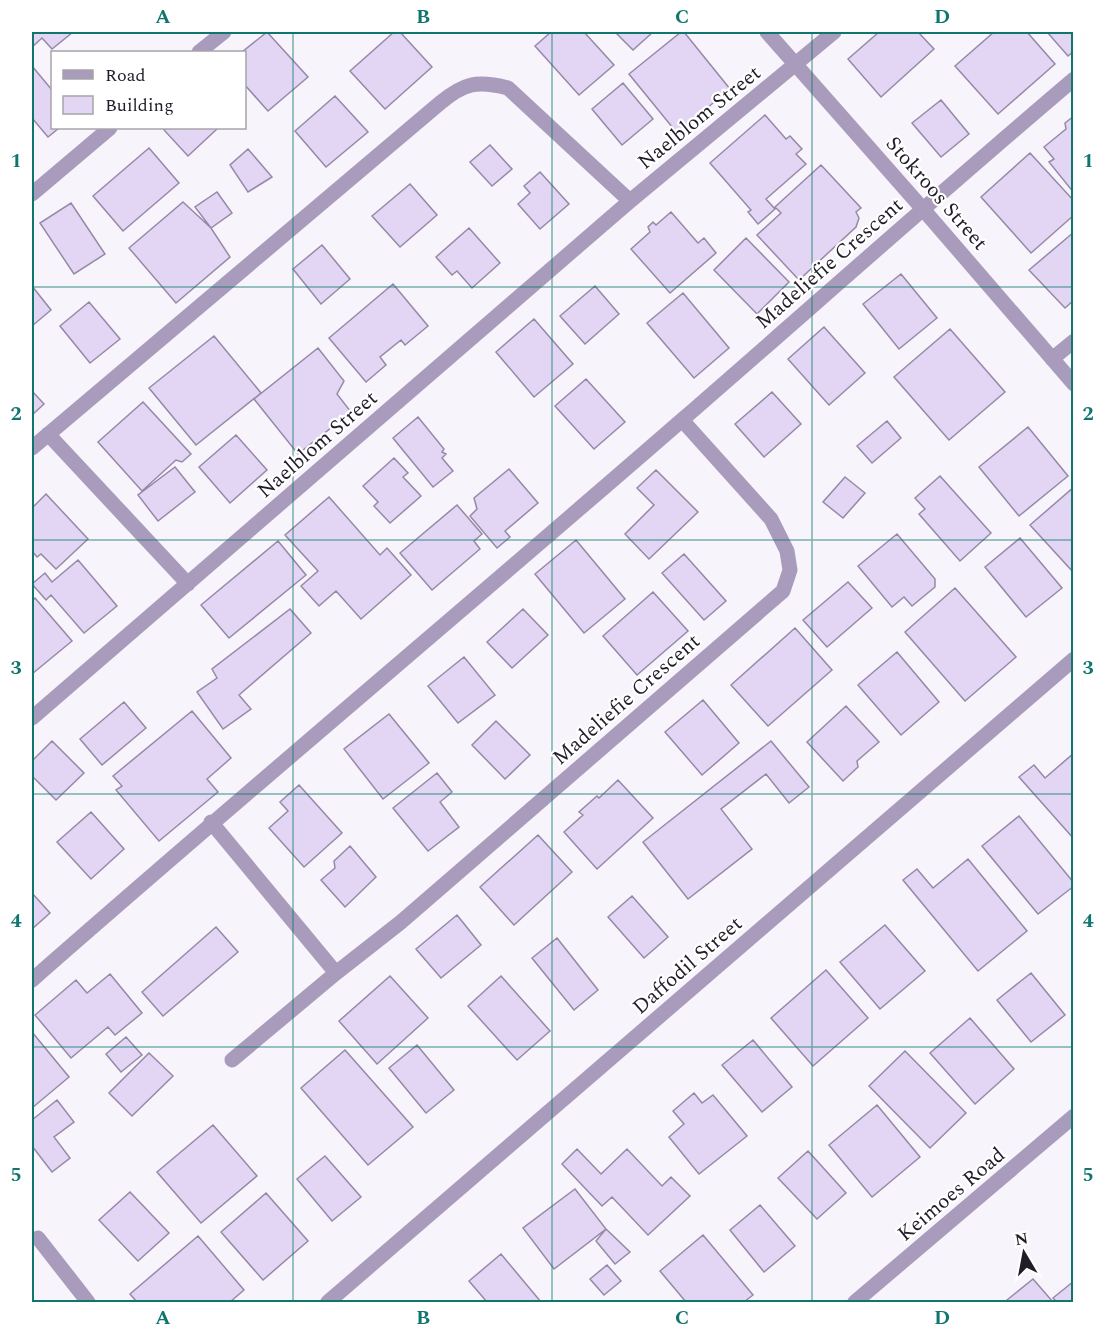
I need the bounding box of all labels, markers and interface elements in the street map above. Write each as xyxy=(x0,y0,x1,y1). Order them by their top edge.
text: A xyxy=(155,2,171,32)
text: B xyxy=(416,2,430,32)
text: C xyxy=(675,2,689,32)
text: D xyxy=(934,2,950,32)
legend xyxy=(51,51,246,129)
street label: Naelblom Street xyxy=(631,58,768,178)
text: Road xyxy=(105,62,146,89)
text: Building xyxy=(105,92,174,119)
street label: Stokroos Street xyxy=(877,129,995,258)
text: 1 xyxy=(10,146,22,176)
text: 1 xyxy=(1082,146,1094,176)
street label: Madeliefie Crescent xyxy=(749,190,911,337)
street label: Naelblom Street xyxy=(250,383,385,506)
text: 2 xyxy=(10,399,22,429)
text: 2 xyxy=(1082,399,1094,429)
street label: Madeliefie Crescent xyxy=(546,626,708,773)
text: 3 xyxy=(10,653,22,683)
text: 3 xyxy=(1082,653,1094,683)
text: 4 xyxy=(10,906,22,936)
text: 4 xyxy=(1082,906,1094,936)
street label: Daffodil Street xyxy=(625,909,750,1023)
street label: Keimoes Road xyxy=(891,1140,1013,1250)
text: 5 xyxy=(10,1160,22,1190)
text: 5 xyxy=(1082,1160,1094,1190)
north arrow xyxy=(994,1223,1054,1283)
text: N xyxy=(1013,1226,1030,1252)
text: A xyxy=(155,1303,171,1333)
text: B xyxy=(416,1303,430,1333)
text: C xyxy=(675,1303,689,1333)
text: D xyxy=(934,1303,950,1333)

